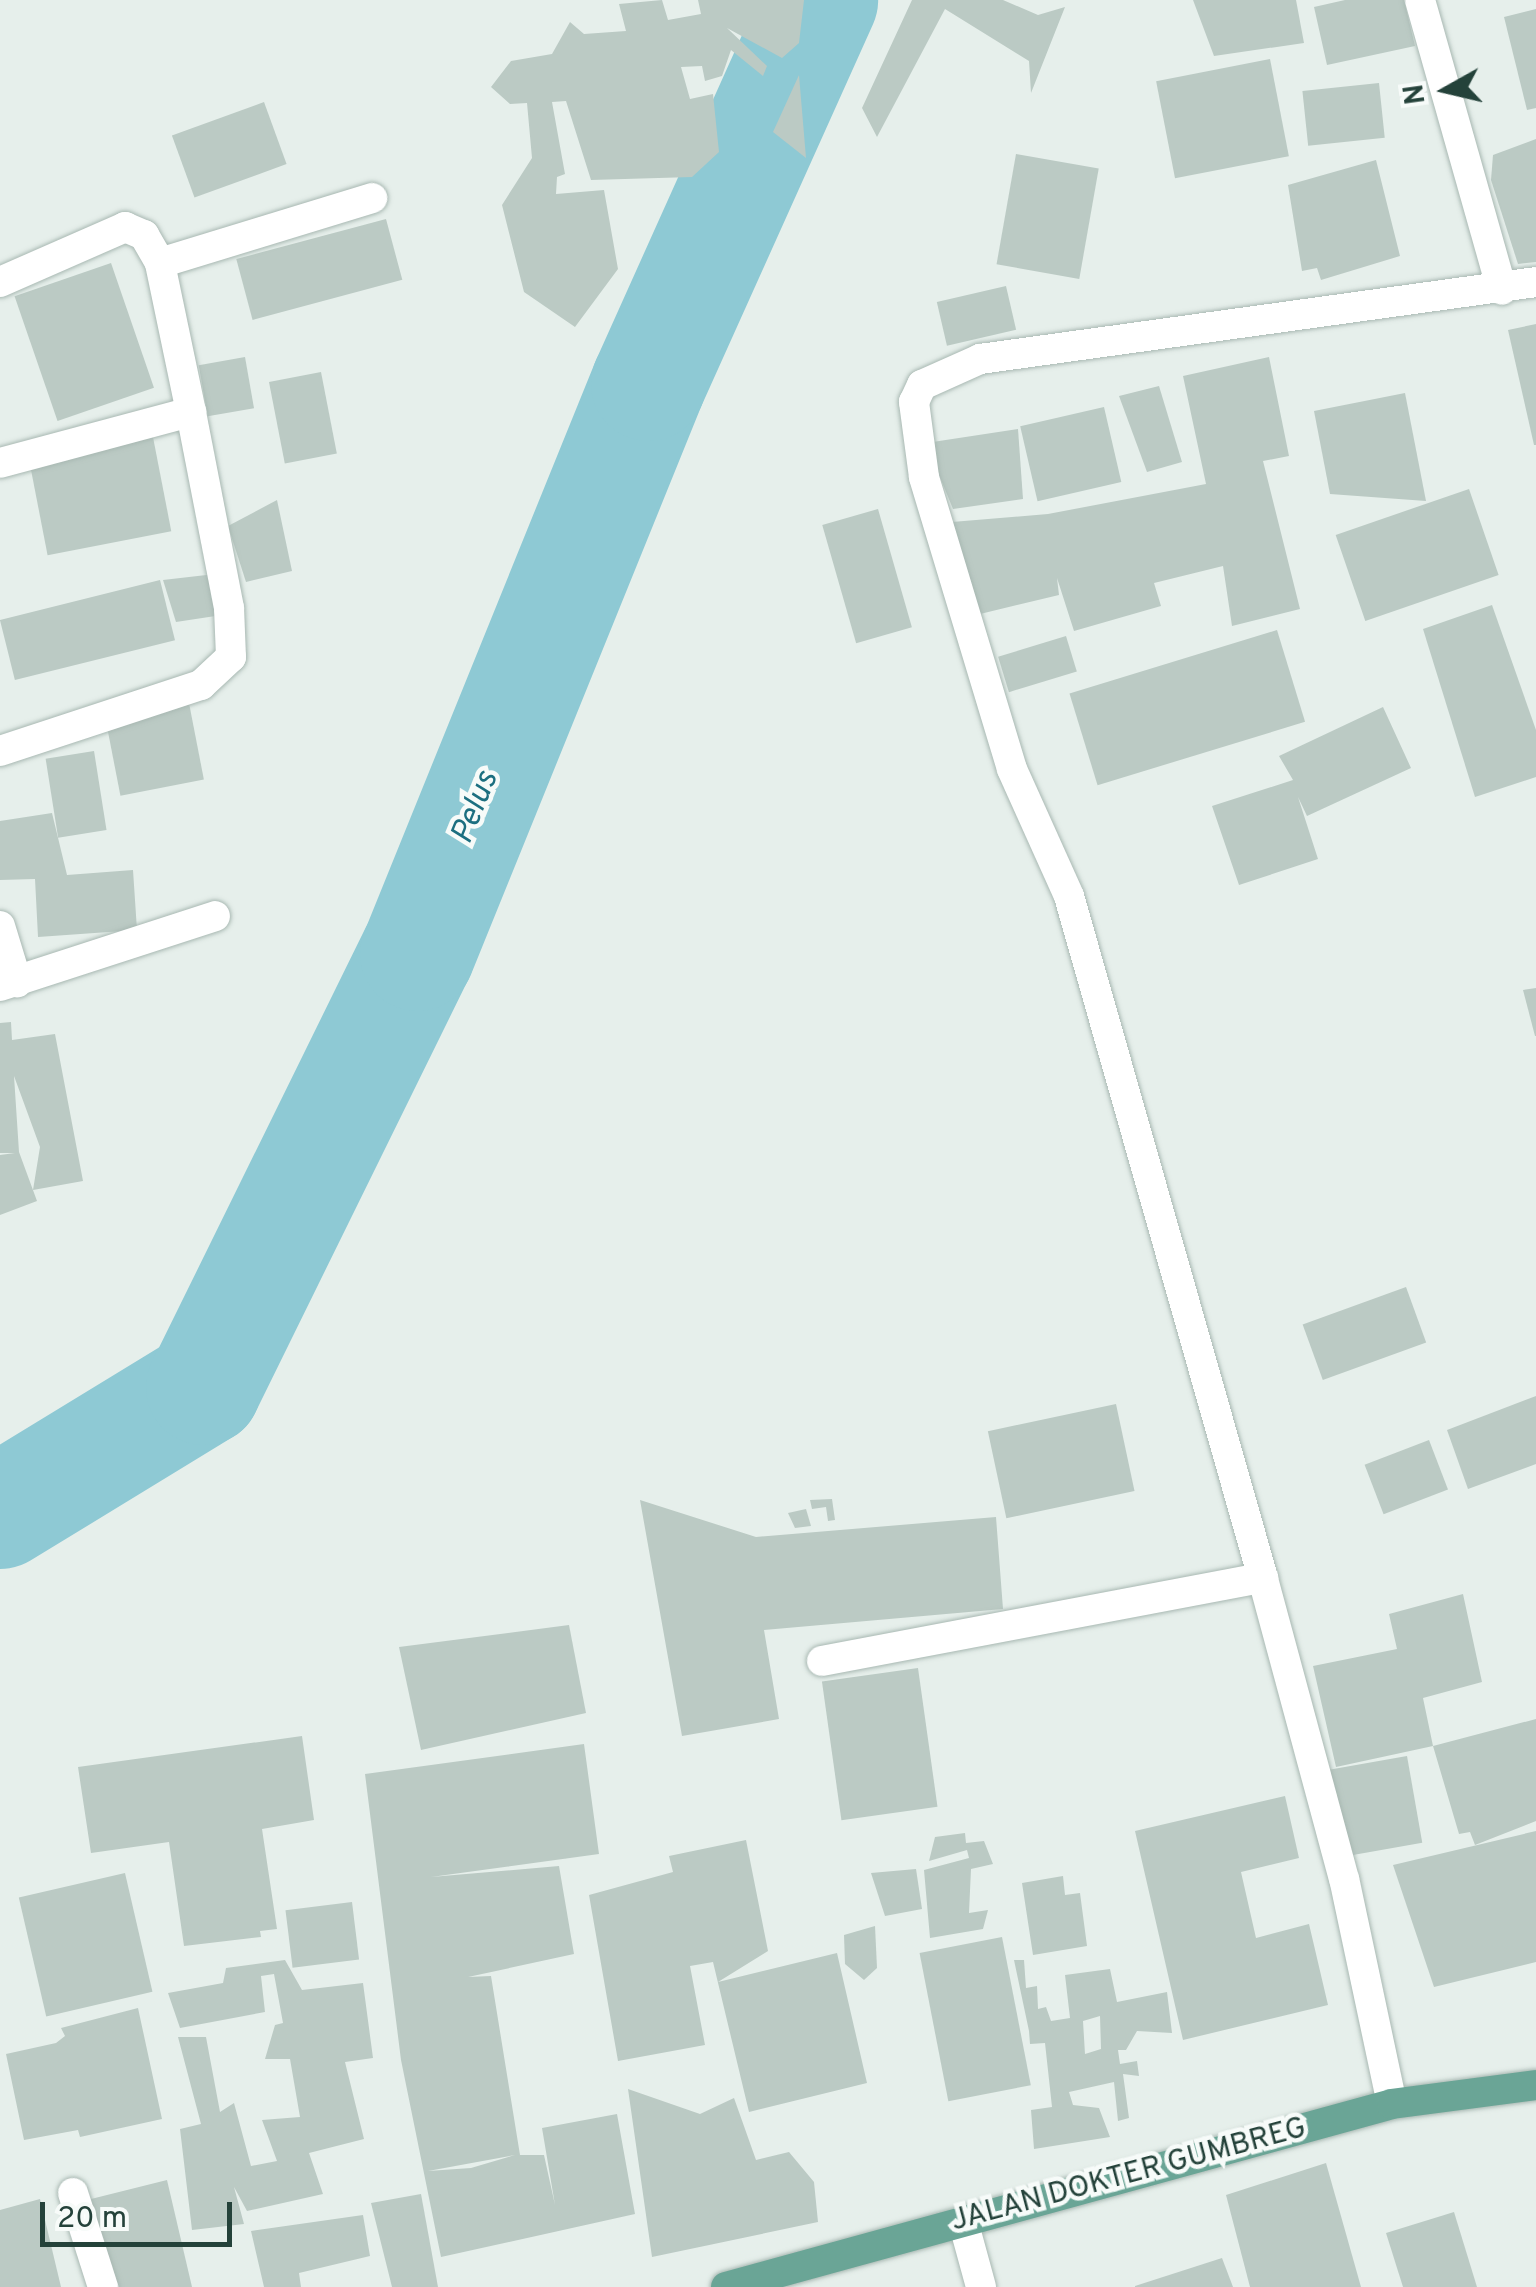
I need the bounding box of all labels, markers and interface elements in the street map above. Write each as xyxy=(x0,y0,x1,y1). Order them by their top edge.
north arrow xyxy=(1396,40,1496,140)
text: N xyxy=(1397,82,1436,107)
water label: Pelus xyxy=(444,766,508,850)
street label: JALAN DOKTER GUMBREG xyxy=(947,2111,1311,2241)
scale bar xyxy=(45,2182,238,2244)
text: 20 m xyxy=(57,2201,127,2238)

